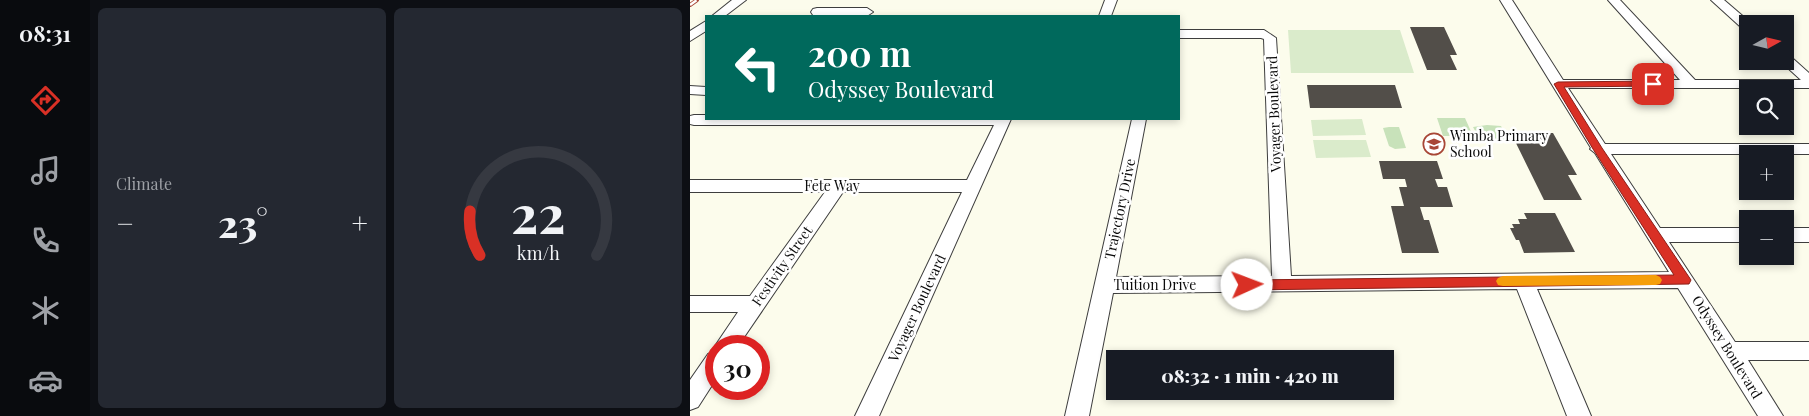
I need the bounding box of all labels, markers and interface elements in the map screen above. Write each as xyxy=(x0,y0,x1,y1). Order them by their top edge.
north arrow xyxy=(1739,15,1794,70)
map controls xyxy=(1739,15,1794,265)
text: 08:31 xyxy=(19,18,71,48)
text: 200 m xyxy=(808,29,911,76)
icon: left xyxy=(725,35,790,100)
street label: Voyager Boulevard xyxy=(1262,55,1285,174)
pin xyxy=(1632,63,1674,105)
icon: arrive xyxy=(1639,70,1667,98)
text: Odyssey Boulevard xyxy=(808,74,994,104)
button: search xyxy=(1739,80,1794,135)
icon: directions xyxy=(28,83,63,118)
place label: Wimba Primary School xyxy=(1449,126,1548,161)
school or university icon: Wimba Primary School xyxy=(1422,132,1446,156)
button: + xyxy=(1739,145,1794,200)
icon: music xyxy=(28,153,63,188)
street label: Trajectory Drive xyxy=(1100,157,1139,261)
text: Climate xyxy=(116,173,172,194)
street label: Fete Way xyxy=(804,176,860,195)
text: 22 xyxy=(511,178,565,247)
text: 23° xyxy=(218,197,268,248)
text: − xyxy=(116,204,134,241)
text: + xyxy=(352,204,368,241)
button: − xyxy=(1739,210,1794,265)
street label: Festivity Street xyxy=(747,221,817,310)
icon: phone xyxy=(28,223,63,258)
text: km/h xyxy=(517,241,560,264)
street label: Voyager Boulevard xyxy=(883,251,950,365)
position arrow xyxy=(1220,258,1272,310)
street label: Tuition Drive xyxy=(1114,275,1196,294)
street label: Odyssey Boulevard xyxy=(1688,292,1767,402)
icon: climate xyxy=(28,293,63,328)
speed limit sign: 30 xyxy=(705,335,770,400)
text: 08:32 · 1 min · 420 m xyxy=(1161,362,1339,388)
icon: car xyxy=(28,363,63,398)

